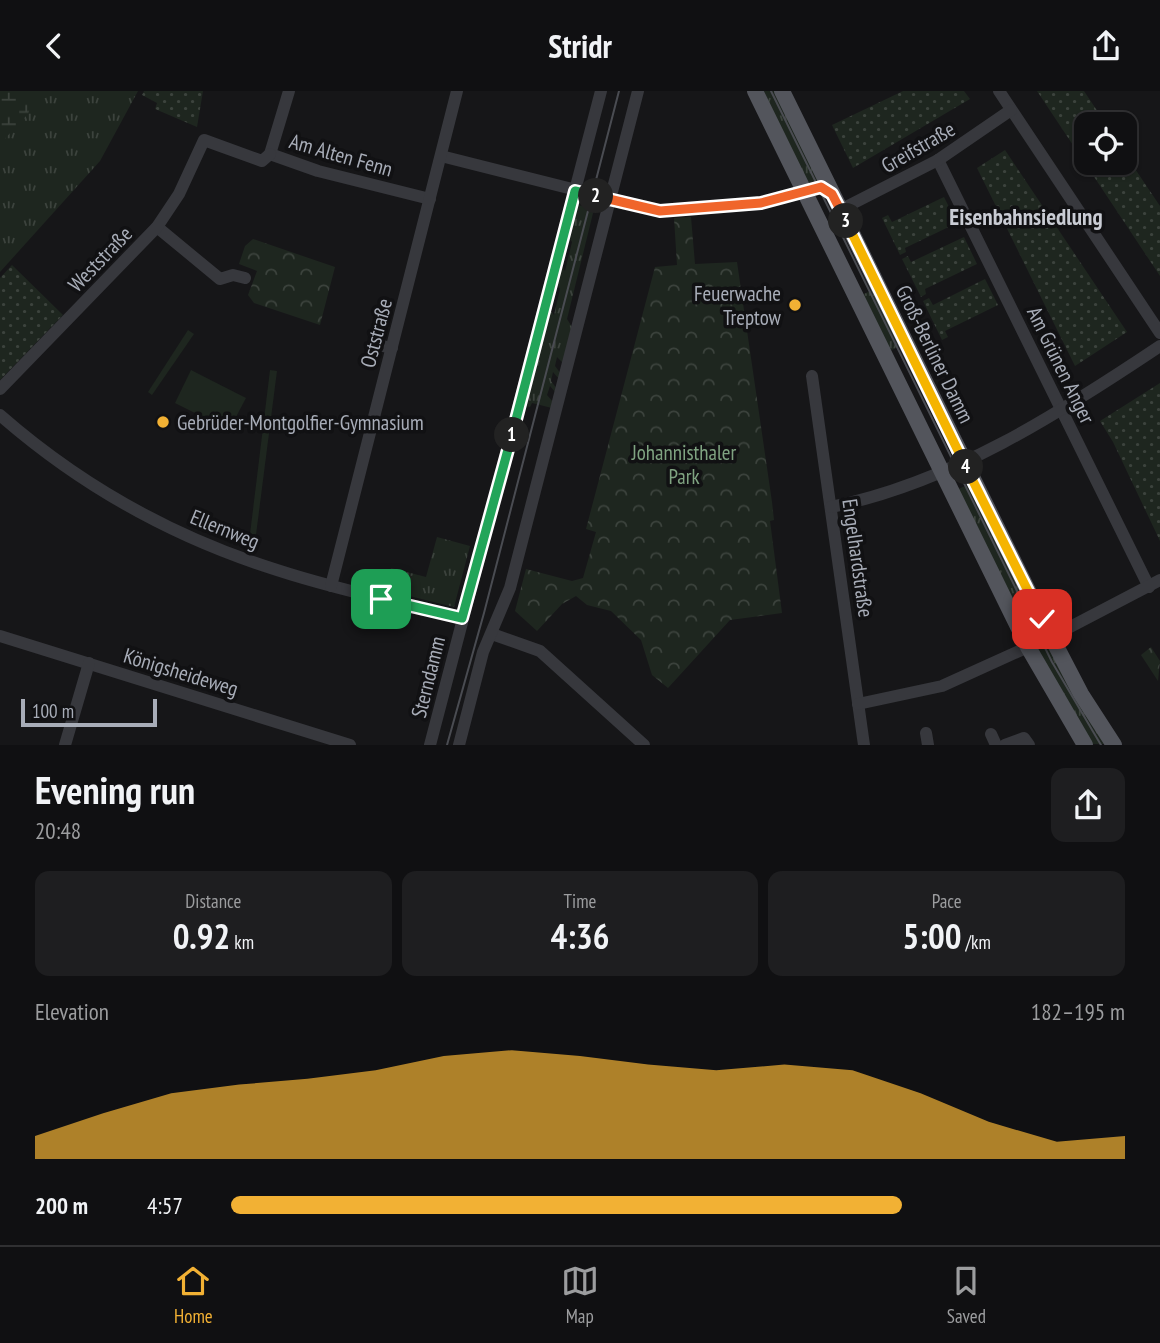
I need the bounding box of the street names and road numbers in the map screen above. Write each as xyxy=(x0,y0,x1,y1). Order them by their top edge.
street label: Greifstraße xyxy=(876,115,960,179)
street label: Am Alten Fenn xyxy=(286,127,396,183)
street label: Weststraße xyxy=(62,221,138,297)
street label: Groß-Berliner Damm xyxy=(890,281,980,427)
street label: Oststraße xyxy=(354,296,398,370)
street label: Am Grünen Anger xyxy=(1021,302,1101,428)
street label: Engelhardstraße xyxy=(836,497,880,619)
street label: Ellernweg xyxy=(186,503,264,555)
street label: Sterndamm xyxy=(405,633,451,721)
street label: Königsheideweg xyxy=(120,642,242,702)

